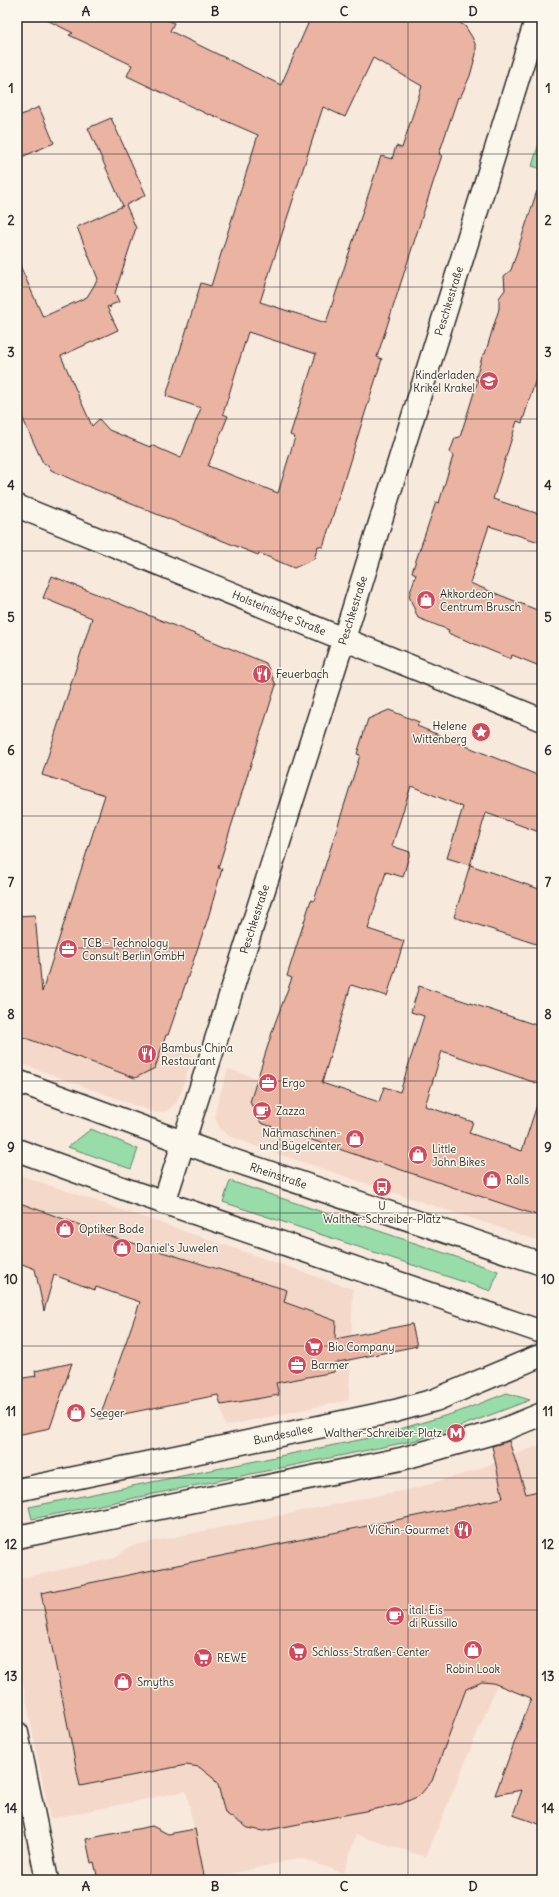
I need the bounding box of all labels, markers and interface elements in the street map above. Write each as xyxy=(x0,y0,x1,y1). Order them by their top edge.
text: A xyxy=(82,3,91,20)
text: B xyxy=(211,3,220,20)
text: C xyxy=(340,3,349,20)
text: D xyxy=(468,3,478,20)
text: 1 xyxy=(8,80,14,97)
text: 1 xyxy=(545,80,551,97)
text: 2 xyxy=(7,212,15,229)
text: 2 xyxy=(544,212,552,229)
street label: Peschkestraße xyxy=(432,264,466,337)
text: 3 xyxy=(7,344,15,361)
text: 3 xyxy=(544,344,552,361)
place label: Kinderladen Krikel Krakel xyxy=(413,368,475,395)
school or university icon: Kinderladen Krikel Krakel xyxy=(478,370,500,392)
text: 4 xyxy=(7,477,15,494)
text: 4 xyxy=(544,477,552,494)
street label: Peschkestraße xyxy=(335,574,370,647)
street label: Holsteinische Straße xyxy=(230,587,328,638)
place label: Akkordeon Centrum Brusch xyxy=(440,587,521,614)
shop icon: Akkordeon Centrum Brusch xyxy=(415,589,437,611)
text: 5 xyxy=(7,609,15,626)
text: 5 xyxy=(544,609,552,626)
restaurant icon: Feuerbach xyxy=(251,663,273,685)
place label: Feuerbach xyxy=(276,667,329,681)
place label: Helene Wittenberg xyxy=(412,719,467,746)
place icon: Helene Wittenberg xyxy=(470,721,492,743)
text: 6 xyxy=(7,742,15,759)
text: 6 xyxy=(544,742,552,759)
text: 7 xyxy=(8,874,15,891)
text: 7 xyxy=(545,874,552,891)
street label: Peschkestraße xyxy=(237,883,272,955)
place label: TCB - Technology Consult Berlin GmbH xyxy=(82,936,185,963)
office icon: TCB - Technology Consult Berlin GmbH xyxy=(57,938,79,960)
text: 8 xyxy=(7,1006,15,1023)
text: 8 xyxy=(544,1006,552,1023)
place label: Bambus China Restaurant xyxy=(161,1041,233,1068)
restaurant icon: Bambus China Restaurant xyxy=(136,1043,158,1065)
office icon: Ergo xyxy=(257,1072,279,1094)
place label: Ergo xyxy=(282,1076,305,1090)
cafe icon: Zazza xyxy=(251,1100,273,1122)
place label: Zazza xyxy=(276,1104,305,1118)
place label: Nähmaschinen- und Bügelcenter xyxy=(259,1126,342,1153)
shop icon: Nähmaschinen- und Bügelcenter xyxy=(344,1128,366,1150)
text: 9 xyxy=(7,1139,15,1156)
text: 9 xyxy=(544,1139,552,1156)
place label: Little John Bikes xyxy=(432,1142,485,1169)
shop icon: Little John Bikes xyxy=(407,1144,429,1166)
street label: Rheinstraße xyxy=(248,1159,309,1192)
shop icon: Rolls xyxy=(481,1169,503,1191)
place label: Rolls xyxy=(506,1173,529,1187)
bus stop icon: U Walther-Schreiber-Platz xyxy=(371,1176,393,1198)
place label: U Walther-Schreiber-Platz xyxy=(323,1199,441,1226)
shop icon: Optiker Bode xyxy=(54,1218,76,1240)
place label: Optiker Bode xyxy=(79,1222,144,1236)
shop icon: Daniel's Juwelen xyxy=(111,1237,133,1259)
place label: Daniel's Juwelen xyxy=(136,1241,218,1255)
text: 10 xyxy=(4,1271,18,1288)
text: 10 xyxy=(541,1271,555,1288)
supermarket icon: Bio Company xyxy=(303,1336,325,1358)
place label: Bio Company xyxy=(328,1340,395,1354)
office icon: Barmer xyxy=(286,1354,308,1376)
place label: Barmer xyxy=(311,1358,350,1372)
shop icon: Seeger xyxy=(65,1402,87,1424)
text: 11 xyxy=(6,1403,16,1420)
text: 11 xyxy=(543,1403,553,1420)
place label: Seeger xyxy=(90,1406,125,1420)
street label: Bundesallee xyxy=(252,1421,314,1447)
metro station icon: Walther-Schreiber-Platz xyxy=(445,1422,467,1444)
place label: Walther-Schreiber-Platz xyxy=(324,1426,442,1440)
restaurant icon: ViChin-Gourmet xyxy=(452,1519,474,1541)
place label: ViChin-Gourmet xyxy=(368,1523,449,1537)
text: 12 xyxy=(5,1536,17,1553)
text: 12 xyxy=(542,1536,554,1553)
place label: ital. Eis di Russillo xyxy=(409,1603,458,1630)
cafe icon: ital. Eis di Russillo xyxy=(384,1605,406,1627)
shop icon: Robin Look xyxy=(462,1639,484,1661)
supermarket icon: Schloss-Straßen-Center xyxy=(287,1641,309,1663)
place label: Schloss-Straßen-Center xyxy=(312,1645,430,1659)
supermarket icon: REWE xyxy=(192,1647,214,1669)
place label: REWE xyxy=(217,1651,247,1665)
place label: Robin Look xyxy=(446,1662,501,1676)
text: 13 xyxy=(5,1668,17,1685)
text: 13 xyxy=(542,1668,554,1685)
shop icon: Smyths xyxy=(112,1671,134,1693)
place label: Smyths xyxy=(137,1675,174,1689)
text: 14 xyxy=(5,1800,18,1817)
text: 14 xyxy=(542,1800,555,1817)
text: A xyxy=(82,1878,91,1895)
text: B xyxy=(211,1878,220,1895)
text: C xyxy=(340,1878,349,1895)
text: D xyxy=(468,1878,478,1895)

